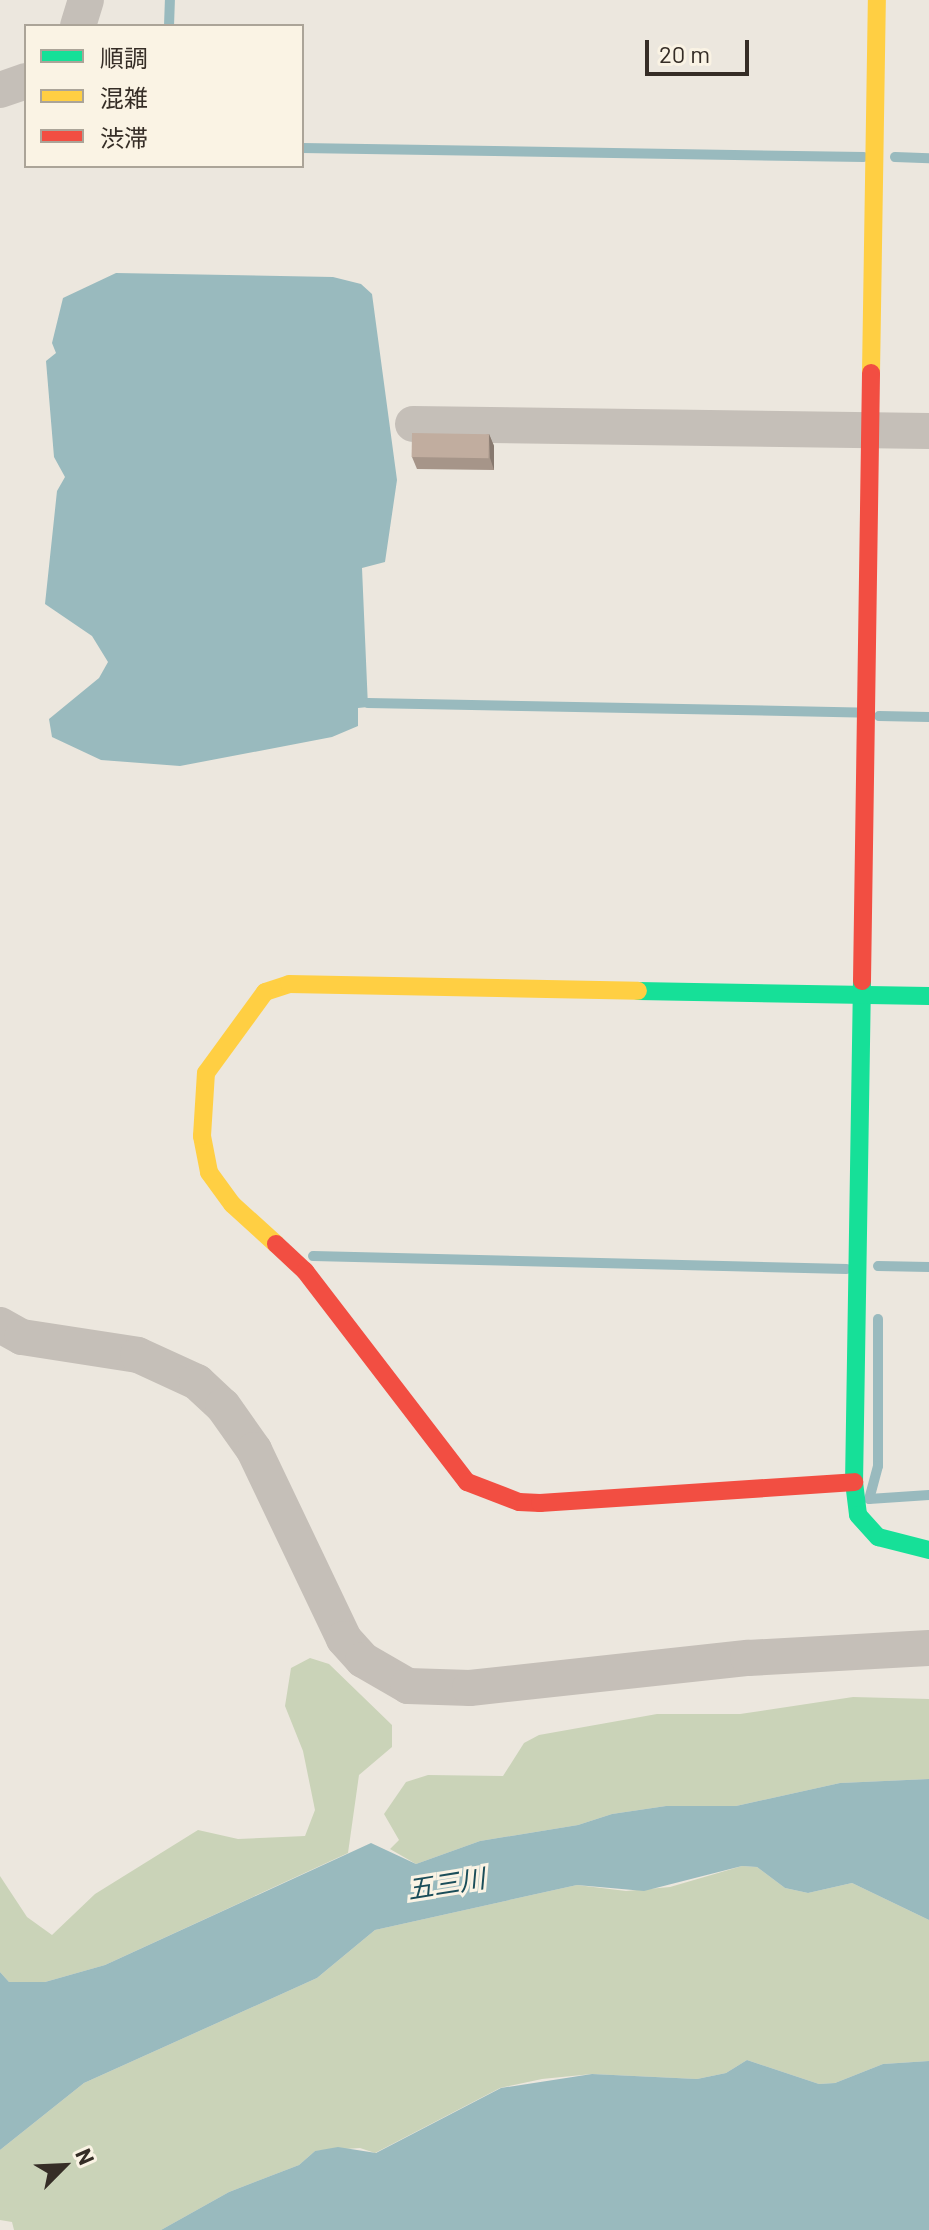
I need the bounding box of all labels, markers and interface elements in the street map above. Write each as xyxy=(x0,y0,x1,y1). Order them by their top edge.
legend xyxy=(24,24,304,168)
scale bar xyxy=(649,24,753,74)
text: 20 m xyxy=(659,39,710,68)
text: 順調 xyxy=(100,43,148,72)
text: 混雑 xyxy=(100,83,148,112)
text: 渋滞 xyxy=(100,123,148,152)
water label: 五三川 xyxy=(405,1861,487,1905)
north arrow xyxy=(24,2126,104,2206)
text: N xyxy=(71,2144,101,2168)

